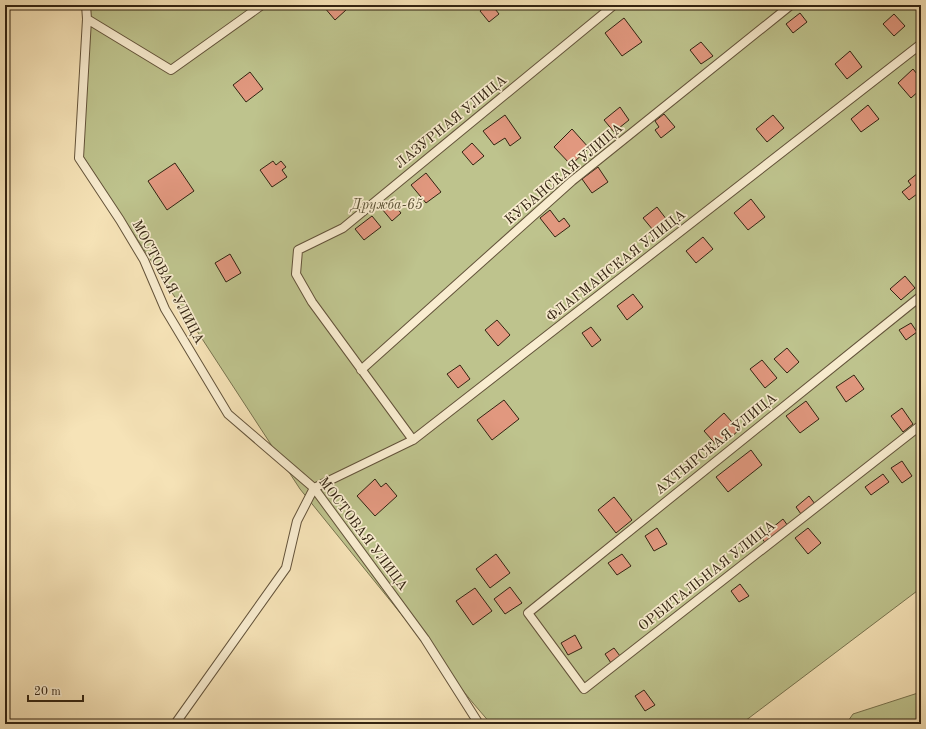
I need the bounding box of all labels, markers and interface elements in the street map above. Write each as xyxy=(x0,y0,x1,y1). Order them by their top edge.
street label: ЛАЗУРНАЯ УЛИЦА xyxy=(393,73,510,171)
street label: КУБАНСКАЯ УЛИЦА xyxy=(502,121,626,227)
park label: Дружба-65 xyxy=(349,197,424,213)
street label: ФЛАГМАНСКАЯ УЛИЦА xyxy=(544,207,689,325)
street label: МОСТОВАЯ УЛИЦА xyxy=(129,218,207,347)
street label: АХТЫРСКАЯ УЛИЦА xyxy=(653,391,780,497)
street label: МОСТОВАЯ УЛИЦА xyxy=(316,475,410,594)
street label: ОРБИТАЛЬНАЯ УЛИЦА xyxy=(636,518,778,634)
scale bar xyxy=(28,677,83,703)
text: 20 m xyxy=(34,686,61,698)

